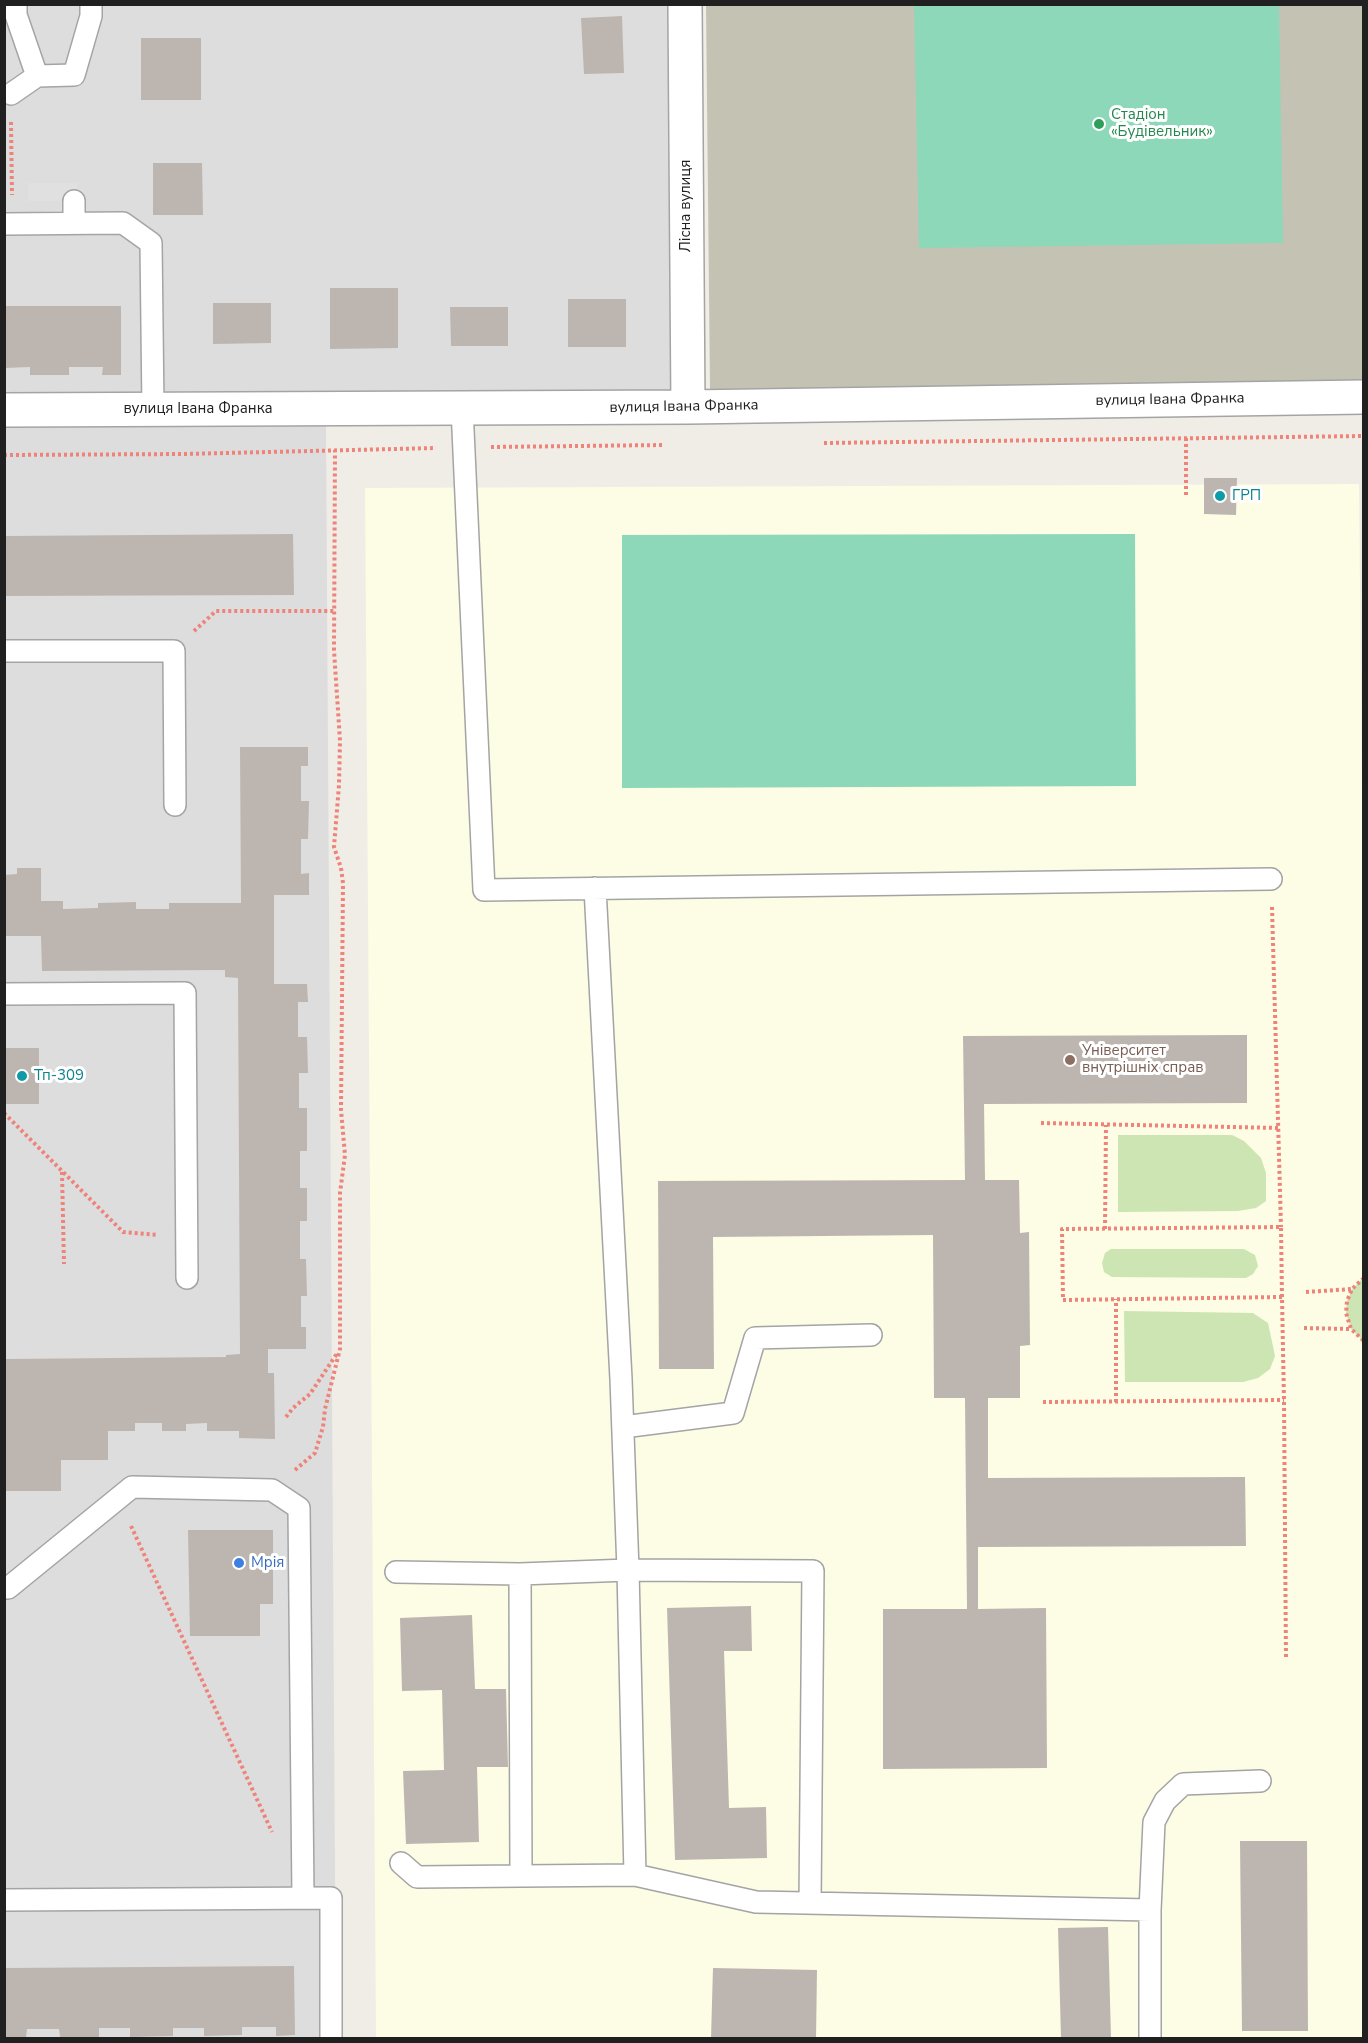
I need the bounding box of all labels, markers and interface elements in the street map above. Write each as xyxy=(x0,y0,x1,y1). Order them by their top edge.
place label: Стадіон «Будівельник» xyxy=(1111,106,1213,141)
marker: Стадіон «Будівельник» xyxy=(1092,117,1106,131)
street label: Лісна вулиця xyxy=(677,160,695,252)
street label: вулиця Івана Франка xyxy=(1095,390,1245,410)
street label: вулиця Івана Франка xyxy=(609,397,759,417)
street label: вулиця Івана Франка xyxy=(123,400,273,418)
place label: ГРП xyxy=(1232,487,1261,505)
marker: ГРП xyxy=(1213,489,1227,503)
place label: Університет внутрішніх справ xyxy=(1082,1042,1203,1077)
marker: Університет внутрішніх справ xyxy=(1063,1053,1077,1067)
place label: Тп-309 xyxy=(34,1067,84,1085)
marker: Тп-309 xyxy=(15,1069,29,1083)
place label: Мрія xyxy=(251,1554,284,1572)
marker: Мрія xyxy=(232,1556,246,1570)

